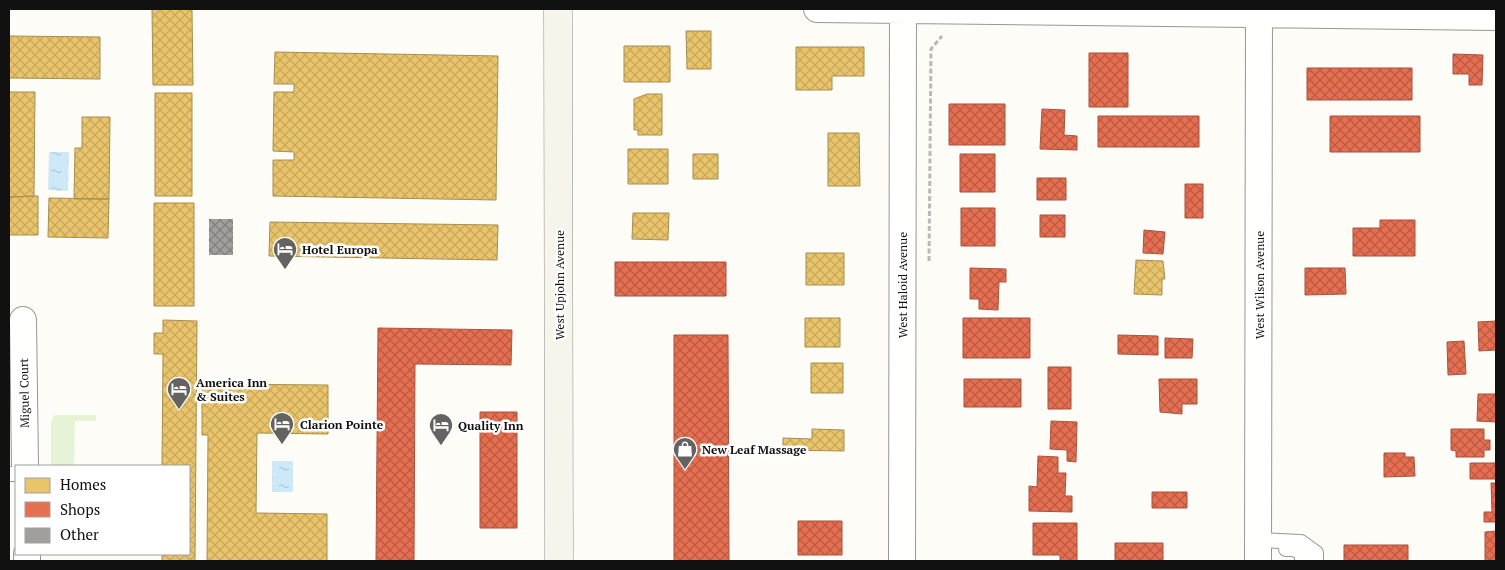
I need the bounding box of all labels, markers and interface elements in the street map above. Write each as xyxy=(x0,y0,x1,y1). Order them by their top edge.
street label: West Upjohn Avenue xyxy=(552,230,567,340)
street label: West Wilson Avenue xyxy=(1252,231,1267,339)
street label: West Haloid Avenue xyxy=(895,232,910,338)
hotel icon: Hotel Europa xyxy=(272,236,298,270)
place label: Hotel Europa xyxy=(302,242,378,257)
street label: Miguel Court xyxy=(16,357,32,428)
place label: America Inn & Suites xyxy=(196,375,267,404)
hotel icon: America Inn & Suites xyxy=(166,376,192,410)
hotel icon: Clarion Pointe xyxy=(269,411,295,445)
hotel icon: Quality Inn xyxy=(428,412,454,446)
place label: Clarion Pointe xyxy=(300,417,384,432)
place label: Quality Inn xyxy=(458,418,524,433)
shop icon: New Leaf Massage xyxy=(672,436,698,470)
place label: New Leaf Massage xyxy=(702,442,807,457)
legend xyxy=(15,465,190,555)
text: Homes xyxy=(60,474,106,494)
text: Shops xyxy=(60,499,100,519)
text: Other xyxy=(60,524,99,544)

